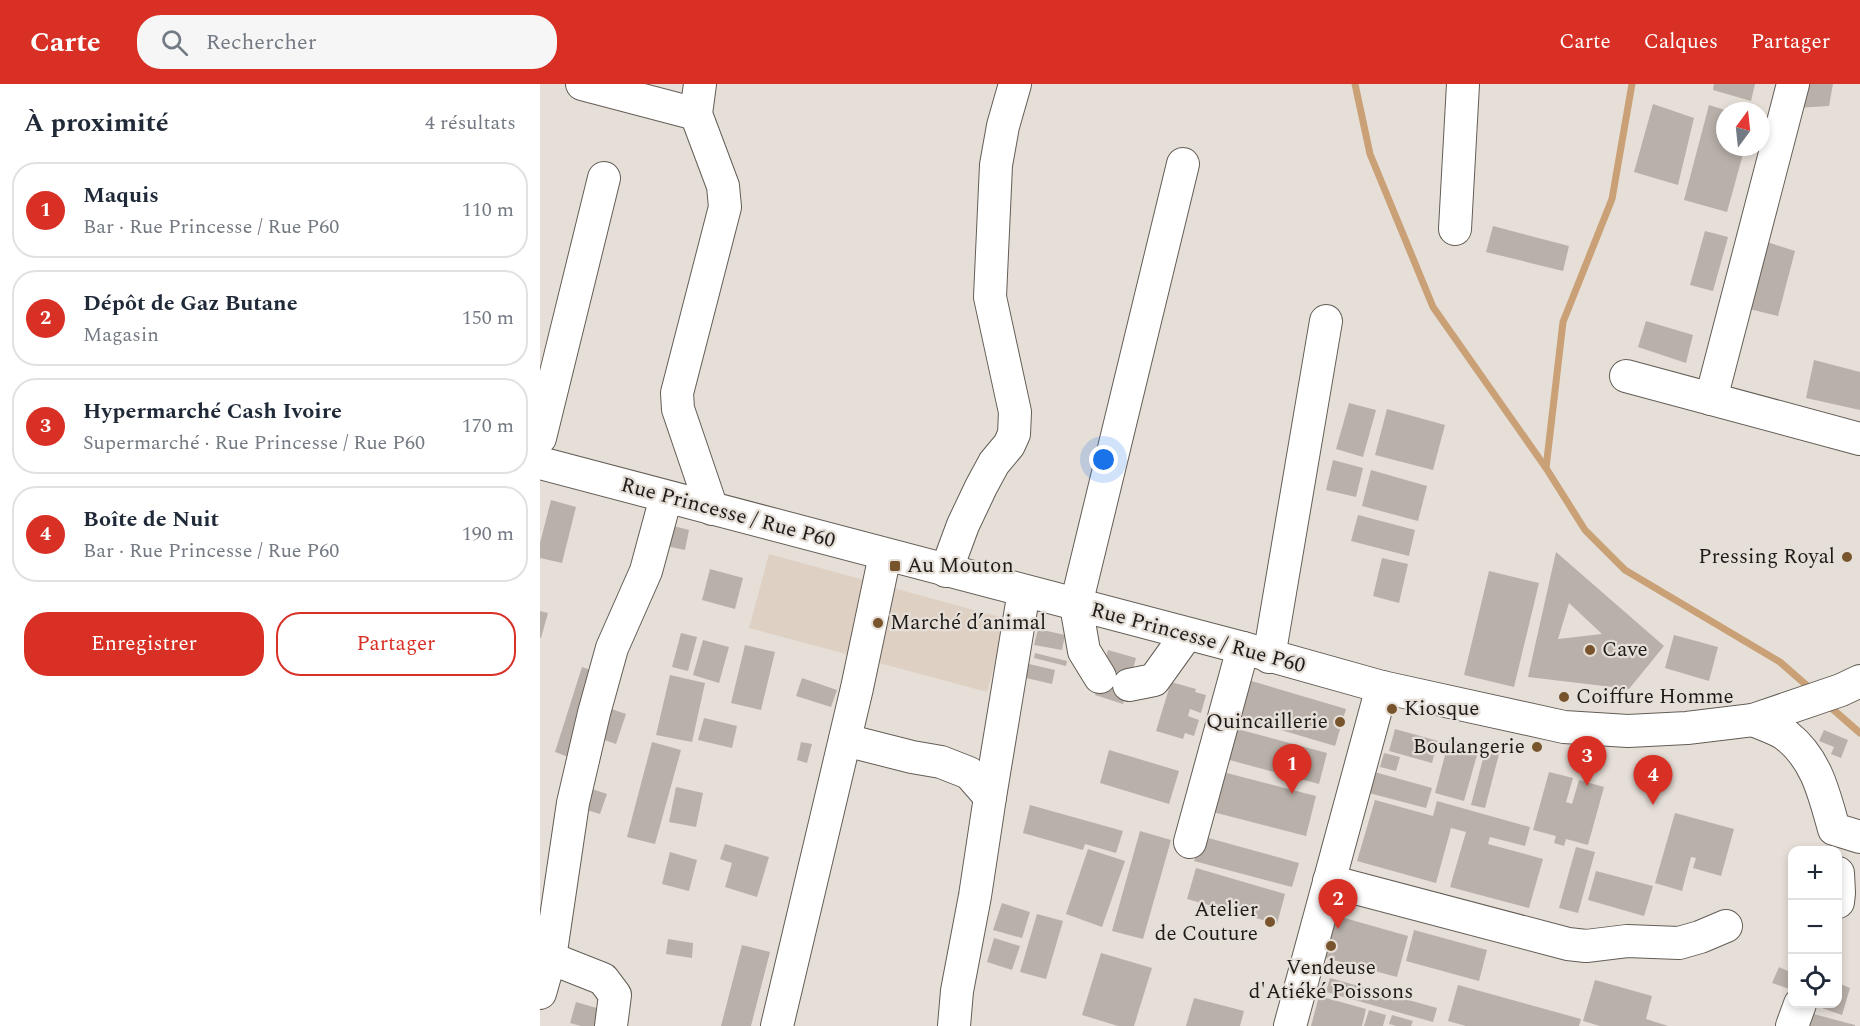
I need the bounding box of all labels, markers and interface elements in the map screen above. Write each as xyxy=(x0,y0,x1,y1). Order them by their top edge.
search box xyxy=(137,15,557,69)
text: Carte xyxy=(30,21,101,64)
icon: search xyxy=(158,26,191,59)
text: Rechercher xyxy=(206,26,316,59)
text: Carte xyxy=(1559,26,1611,58)
text: Calques xyxy=(1644,26,1718,58)
text: Partager xyxy=(1751,26,1830,58)
north arrow xyxy=(1716,102,1770,156)
text: À proximité xyxy=(24,103,169,143)
text: 4 résultats xyxy=(425,108,516,138)
text: Maquis xyxy=(83,179,159,212)
text: 1 xyxy=(40,195,51,225)
text: 110 m xyxy=(462,195,514,225)
text: Bar · Rue Princesse / Rue P60 xyxy=(83,212,339,242)
text: Dépôt de Gaz Butane xyxy=(83,287,298,320)
text: 2 xyxy=(40,303,51,333)
text: 150 m xyxy=(462,303,514,333)
text: Magasin xyxy=(83,320,159,350)
text: Hypermarché Cash Ivoire xyxy=(83,395,342,428)
text: 3 xyxy=(40,411,51,441)
text: 170 m xyxy=(462,411,514,441)
text: Supermarché · Rue Princesse / Rue P60 xyxy=(83,428,425,458)
your location xyxy=(1089,445,1118,474)
street label: Rue Princesse / Rue P60 xyxy=(617,469,839,557)
text: Boîte de Nuit xyxy=(83,503,219,536)
text: 4 xyxy=(40,519,51,549)
text: 190 m xyxy=(462,519,514,549)
text: Bar · Rue Princesse / Rue P60 xyxy=(83,536,339,566)
place label: Pressing Royal xyxy=(1698,541,1835,573)
place label: Au Mouton xyxy=(907,550,1014,582)
marker: Pressing Royal xyxy=(1840,550,1854,564)
marker: Au Mouton xyxy=(888,559,902,573)
street label: Rue Princesse / Rue P60 xyxy=(1087,594,1309,682)
place label: Marché d’animal xyxy=(890,607,1046,639)
button: Enregistrer xyxy=(24,612,264,676)
button: Partager xyxy=(276,612,516,676)
marker: Marché d’animal xyxy=(871,616,885,630)
place label: Cave xyxy=(1602,634,1648,666)
marker: Cave xyxy=(1583,643,1597,657)
place label: Coiffure Homme xyxy=(1576,681,1734,713)
marker: Coiffure Homme xyxy=(1557,690,1571,704)
place label: Kiosque xyxy=(1404,693,1480,725)
marker: Kiosque xyxy=(1385,702,1399,716)
place label: Quincaillerie xyxy=(1206,706,1328,738)
marker: Quincaillerie xyxy=(1333,715,1347,729)
place label: Boulangerie xyxy=(1413,731,1525,763)
pin: 3 xyxy=(1568,736,1606,786)
marker: Boulangerie xyxy=(1530,740,1544,754)
pin: 1 xyxy=(1272,744,1311,794)
pin: 4 xyxy=(1634,756,1672,805)
map controls xyxy=(1788,846,1842,1008)
button: + xyxy=(1788,846,1842,900)
pin: 2 xyxy=(1318,880,1358,929)
place label: Atelier de Couture xyxy=(1155,894,1258,950)
button: − xyxy=(1788,900,1842,954)
marker: Atelier de Couture xyxy=(1263,915,1277,929)
marker: Vendeuse d'Atiéké Poissons xyxy=(1324,939,1338,953)
place label: Vendeuse d'Atiéké Poissons xyxy=(1249,952,1413,1008)
button: locate xyxy=(1788,954,1842,1008)

